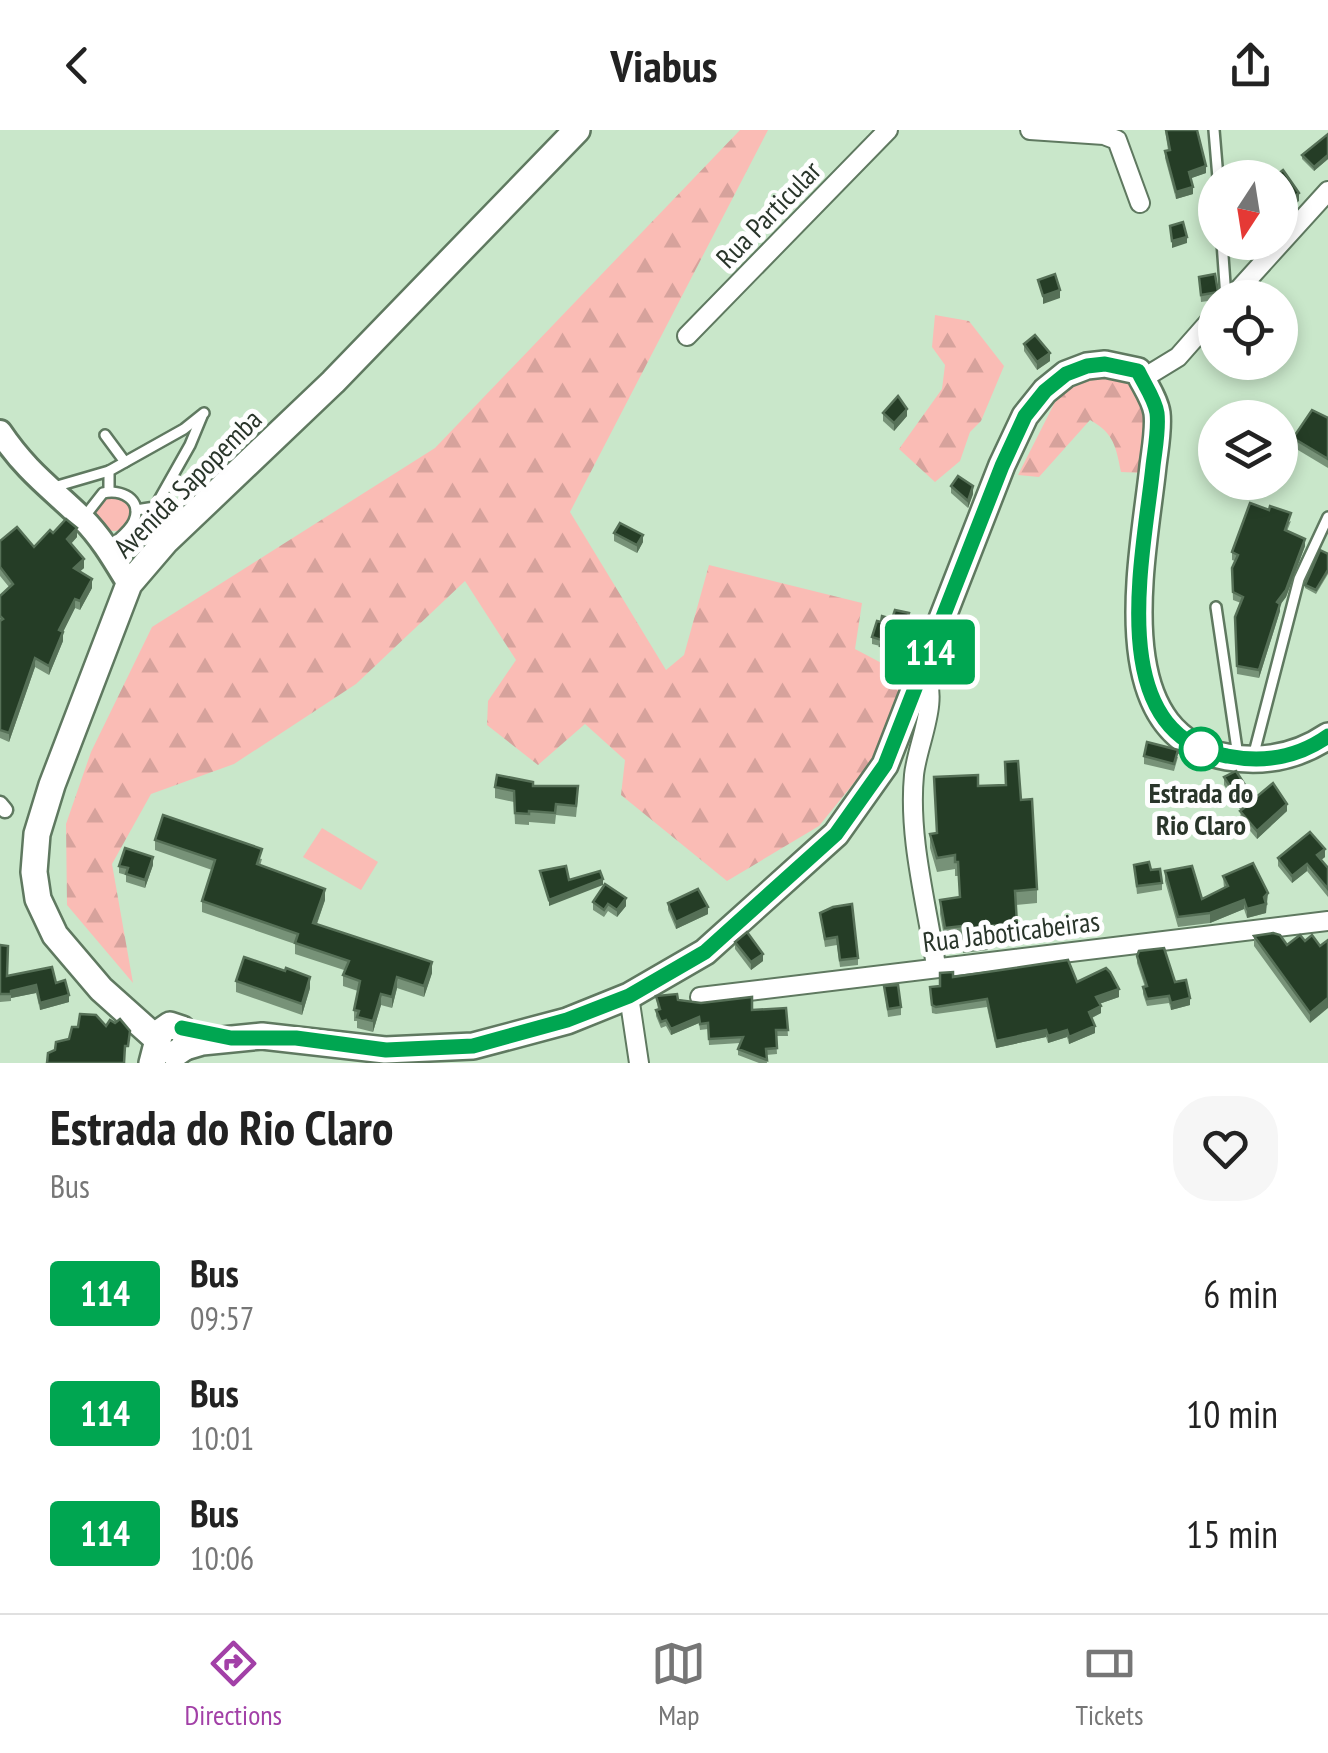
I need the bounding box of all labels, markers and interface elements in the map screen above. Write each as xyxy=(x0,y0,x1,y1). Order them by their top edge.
text: Viabus xyxy=(610,36,718,94)
icon: back xyxy=(50,38,105,93)
icon: share xyxy=(1223,38,1278,93)
street label: Rua Particular xyxy=(708,152,829,276)
north arrow xyxy=(1198,160,1298,260)
map controls xyxy=(1198,160,1298,500)
button: locate xyxy=(1198,280,1298,380)
button: layers xyxy=(1198,400,1298,500)
street label: Avenida Sapopemba xyxy=(105,401,269,565)
line badge: 114 xyxy=(872,620,988,684)
text: 114 xyxy=(905,629,955,675)
marker: Estrada do Rio Claro xyxy=(1180,728,1222,770)
place label: Estrada do Rio Claro xyxy=(1149,774,1253,843)
street label: Rua Jaboticabeiras xyxy=(920,902,1102,960)
text: Estrada do Rio Claro xyxy=(50,1096,393,1158)
button: heart xyxy=(1173,1096,1278,1201)
text: Bus xyxy=(50,1165,90,1207)
text: Bus xyxy=(190,1248,239,1297)
text: 6 min xyxy=(1203,1269,1278,1318)
text: 114 xyxy=(80,1270,130,1316)
text: 09:57 xyxy=(190,1297,254,1339)
text: Bus xyxy=(190,1368,239,1417)
text: 10 min xyxy=(1186,1389,1278,1438)
text: 114 xyxy=(80,1390,130,1436)
text: 10:01 xyxy=(190,1417,254,1459)
text: Bus xyxy=(190,1488,239,1537)
text: 15 min xyxy=(1186,1509,1278,1558)
text: 114 xyxy=(80,1510,130,1556)
text: 10:06 xyxy=(190,1537,254,1579)
tab: Directions xyxy=(185,1636,282,1733)
tab: Map xyxy=(651,1636,706,1733)
tab: Tickets xyxy=(1075,1636,1143,1733)

